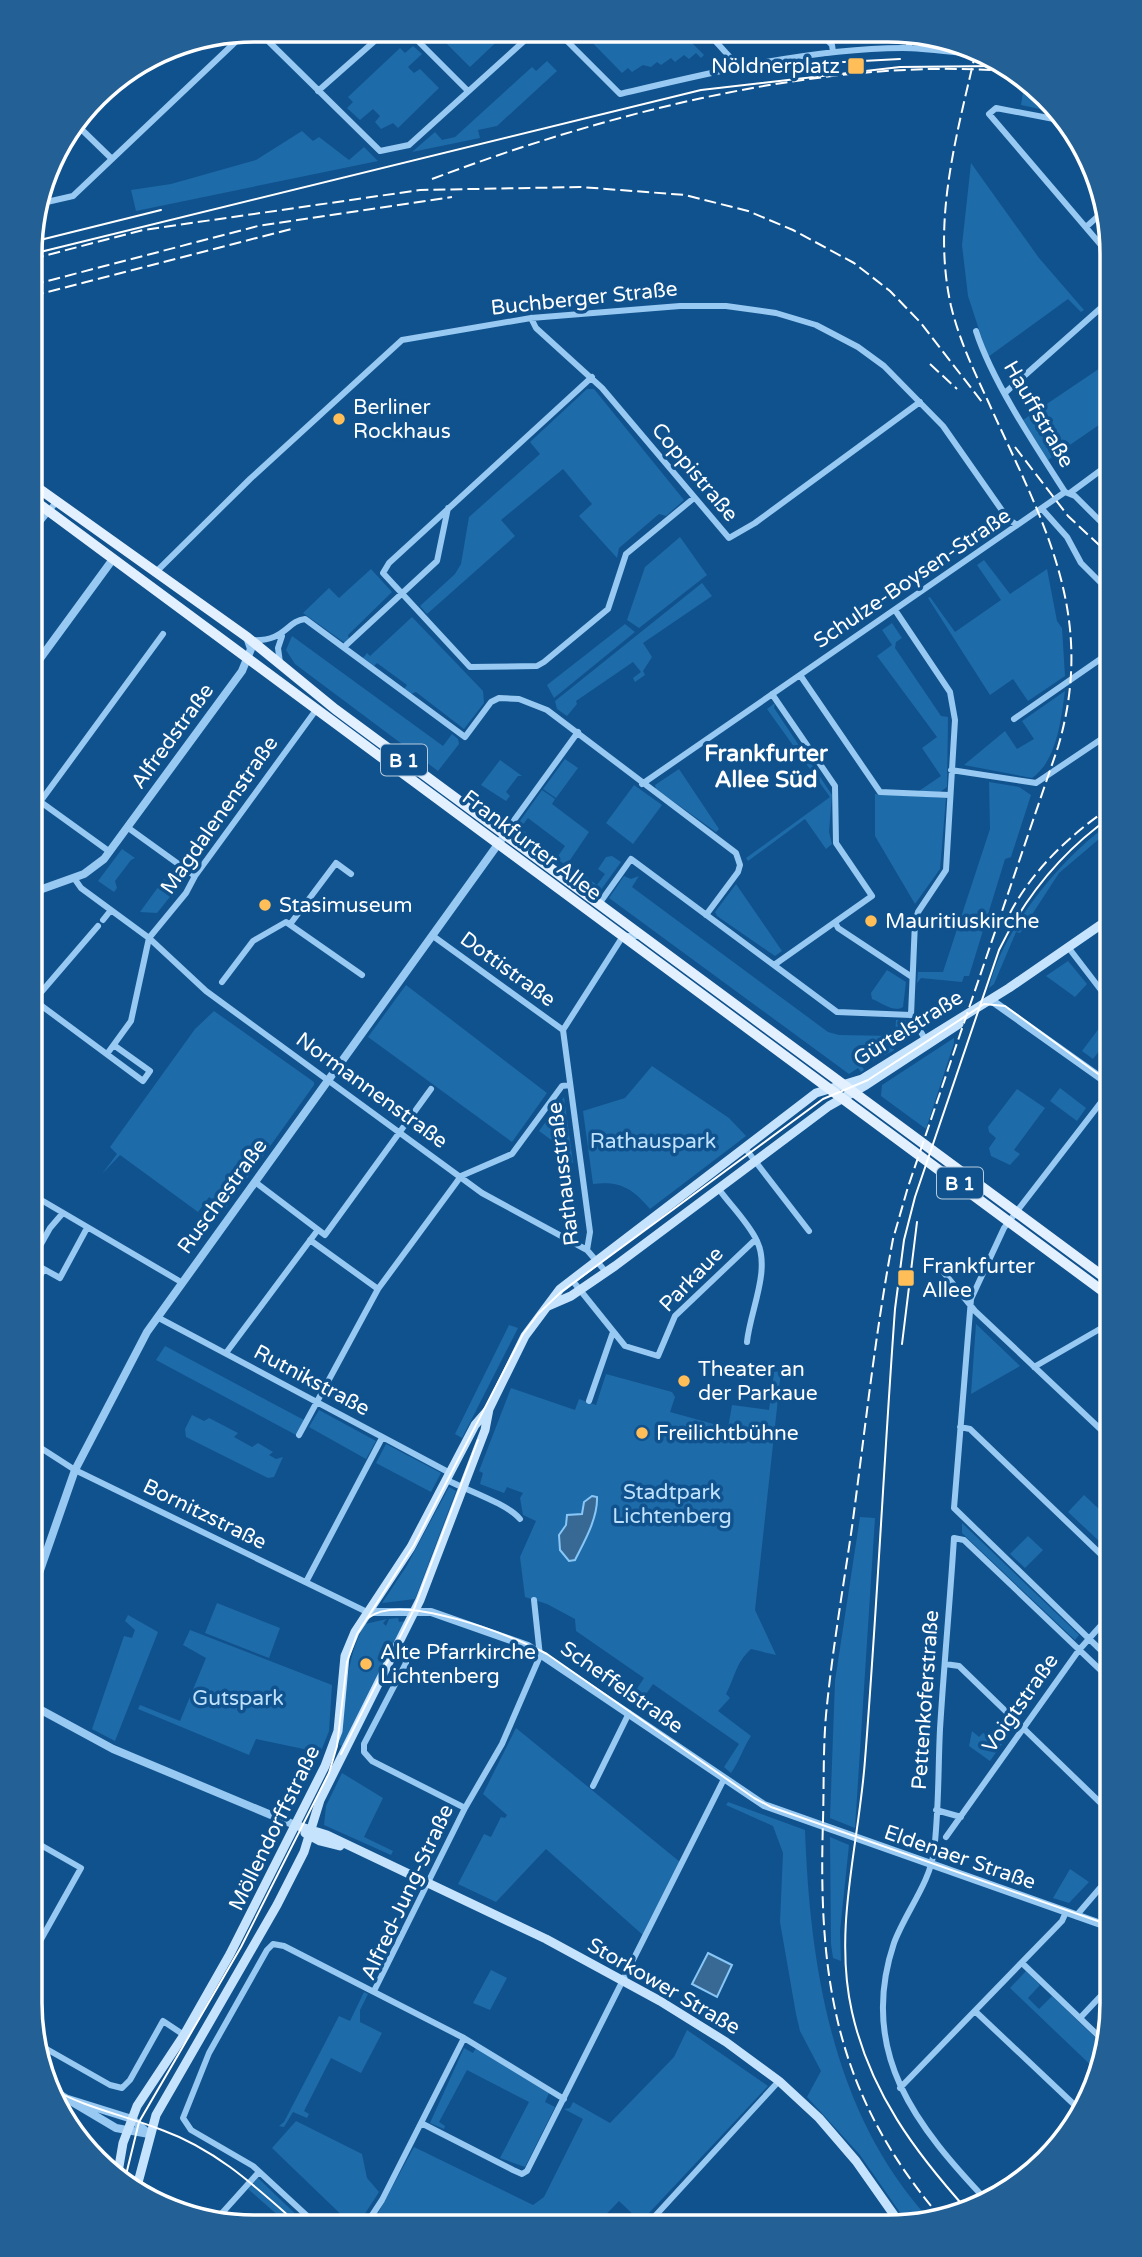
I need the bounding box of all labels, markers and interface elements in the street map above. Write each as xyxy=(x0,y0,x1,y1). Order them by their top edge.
place label: Nöldnerplatz xyxy=(711,54,840,79)
marker: Nöldnerplatz xyxy=(846,56,866,76)
street label: Buchberger Straße xyxy=(489,276,679,321)
street label: Hauffstraße xyxy=(998,356,1079,472)
place label: Berliner Rockhaus xyxy=(353,395,451,444)
marker: Berliner Rockhaus xyxy=(331,411,347,427)
street label: Coppistraße xyxy=(646,418,743,527)
street label: Schulze-Boysen-Straße xyxy=(809,503,1016,654)
street label: Alfredstraße xyxy=(126,679,219,794)
street label: Magdalenenstraße xyxy=(155,731,283,899)
district label: Frankfurter Allee Süd xyxy=(704,740,829,794)
road number: B 1 xyxy=(381,744,427,776)
street label: Frankfurter Allee xyxy=(457,785,606,906)
place label: Stasimuseum xyxy=(279,893,413,918)
marker: Stasimuseum xyxy=(257,897,273,913)
place label: Mauritiuskirche xyxy=(885,909,1040,934)
marker: Mauritiuskirche xyxy=(863,913,879,929)
street label: Dottistraße xyxy=(455,926,560,1012)
street label: Gürtelstraße xyxy=(849,985,968,1072)
street label: Normannenstraße xyxy=(291,1027,452,1154)
street label: Rathausstraße xyxy=(542,1101,585,1247)
park label: Rathauspark xyxy=(590,1129,716,1154)
street label: Ruschestraße xyxy=(172,1134,273,1259)
road number: B 1 xyxy=(937,1168,983,1198)
street label: Parkaue xyxy=(654,1241,729,1317)
place label: Frankfurter Allee xyxy=(922,1254,1035,1303)
marker: Frankfurter Allee xyxy=(896,1268,916,1288)
street label: Rutnikstraße xyxy=(250,1339,374,1421)
place label: Theater an der Parkaue xyxy=(698,1357,818,1406)
marker: Theater an der Parkaue xyxy=(676,1373,692,1389)
place label: Freilichtbühne xyxy=(656,1421,799,1446)
marker: Freilichtbühne xyxy=(634,1425,650,1441)
street label: Bornitzstraße xyxy=(139,1474,271,1555)
park label: Stadtpark Lichtenberg xyxy=(612,1480,732,1529)
street label: Pettenkoferstraße xyxy=(907,1609,944,1791)
street label: Scheffelstraße xyxy=(556,1636,688,1739)
place label: Alte Pfarrkirche Lichtenberg xyxy=(380,1640,536,1689)
street label: Voigtstraße xyxy=(977,1649,1064,1758)
marker: Alte Pfarrkirche Lichtenberg xyxy=(358,1656,374,1672)
park label: Gutspark xyxy=(192,1686,284,1711)
street label: Möllendorffstraße xyxy=(224,1741,325,1915)
street label: Alfred-Jung-Straße xyxy=(356,1800,459,1984)
street label: Eldenaer Straße xyxy=(881,1820,1039,1895)
street label: Storkower Straße xyxy=(583,1933,745,2040)

